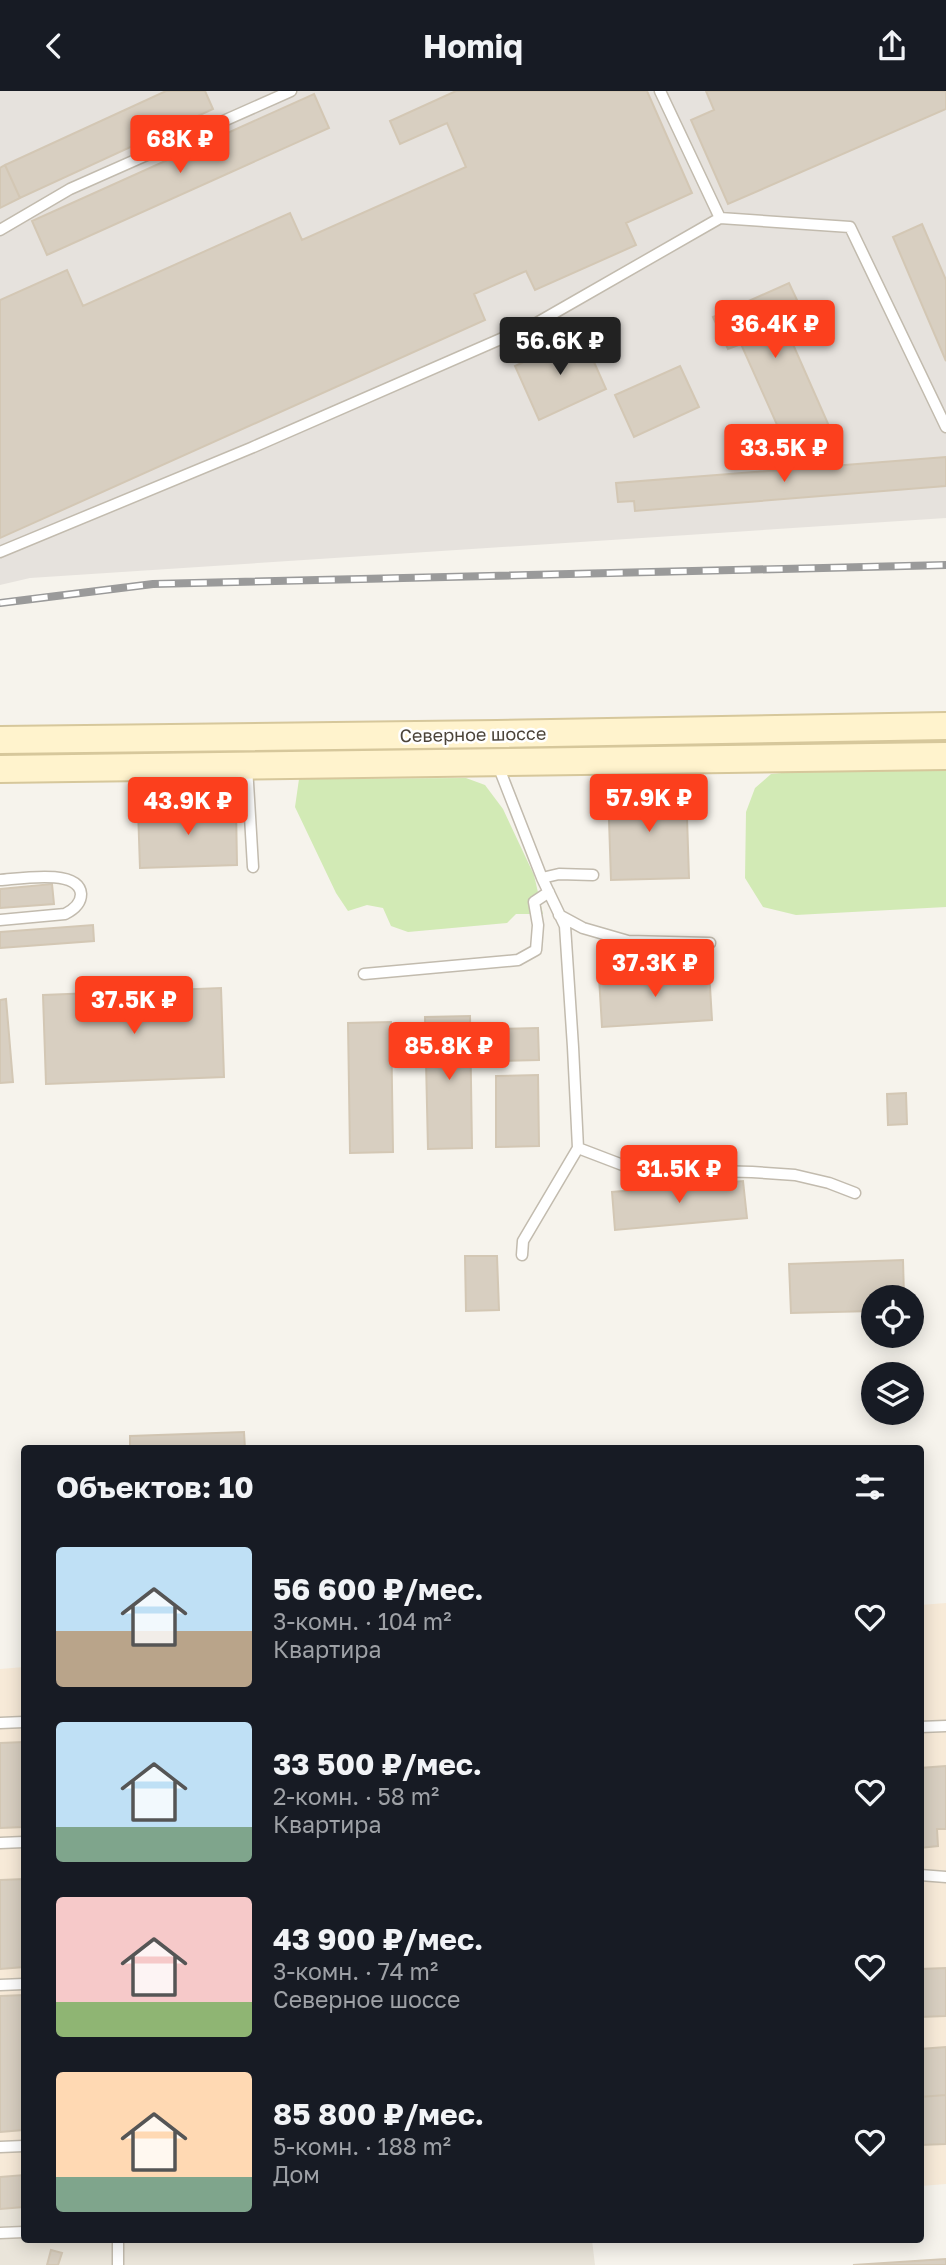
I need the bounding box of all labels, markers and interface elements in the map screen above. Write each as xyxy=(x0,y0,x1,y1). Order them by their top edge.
icon: back xyxy=(35,27,73,65)
text: Homiq xyxy=(423,27,523,65)
icon: share xyxy=(873,27,911,65)
pin: 68K ₽ xyxy=(131,115,229,175)
text: 68K ₽ xyxy=(146,124,214,152)
pin: 36.4K ₽ xyxy=(710,301,840,360)
text: 36.4K ₽ xyxy=(731,309,819,337)
pin: 56.6K ₽ xyxy=(495,317,625,377)
text: 56.6K ₽ xyxy=(516,326,604,354)
pin: 33.5K ₽ xyxy=(719,425,849,484)
text: 33.5K ₽ xyxy=(740,433,828,461)
street label: Северное шоссе xyxy=(400,722,546,746)
pin: 57.9K ₽ xyxy=(584,775,714,834)
pin: 43.9K ₽ xyxy=(123,777,253,837)
text: 57.9K ₽ xyxy=(606,783,692,811)
text: 43.9K ₽ xyxy=(144,786,232,814)
pin: 37.3K ₽ xyxy=(590,939,720,999)
text: 37.3K ₽ xyxy=(612,948,698,976)
pin: 37.5K ₽ xyxy=(69,977,199,1036)
text: 37.5K ₽ xyxy=(91,985,177,1013)
pin: 85.8K ₽ xyxy=(384,1023,514,1082)
text: 85.8K ₽ xyxy=(405,1031,493,1059)
pin: 31.5K ₽ xyxy=(614,1145,744,1205)
text: 31.5K ₽ xyxy=(636,1154,722,1182)
map controls xyxy=(861,1285,924,1425)
button: locate xyxy=(861,1285,924,1348)
button: layers xyxy=(861,1362,924,1425)
icon: filters xyxy=(851,1468,889,1506)
text: Объектов: 10 xyxy=(56,1469,254,1505)
text: 56 600 ₽/мес. xyxy=(273,1571,484,1607)
icon: home xyxy=(112,1575,196,1659)
icon: heart xyxy=(851,1598,889,1636)
text: 3-комн. · 104 m² xyxy=(273,1607,451,1635)
text: Квартира xyxy=(273,1635,381,1663)
text: 33 500 ₽/мес. xyxy=(273,1746,482,1782)
icon: home xyxy=(112,1750,196,1834)
icon: heart xyxy=(851,1773,889,1811)
text: 2-комн. · 58 m² xyxy=(273,1782,439,1810)
text: Квартира xyxy=(273,1810,381,1838)
text: 43 900 ₽/мес. xyxy=(273,1921,483,1957)
icon: home xyxy=(112,1925,196,2009)
icon: heart xyxy=(851,1948,889,1986)
text: 3-комн. · 74 m² xyxy=(273,1957,438,1985)
text: Северное шоссе xyxy=(273,1985,460,2013)
text: 85 800 ₽/мес. xyxy=(273,2096,484,2132)
icon: home xyxy=(112,2100,196,2184)
icon: heart xyxy=(851,2123,889,2161)
text: 5-комн. · 188 m² xyxy=(273,2132,451,2160)
text: Дом xyxy=(273,2160,320,2188)

